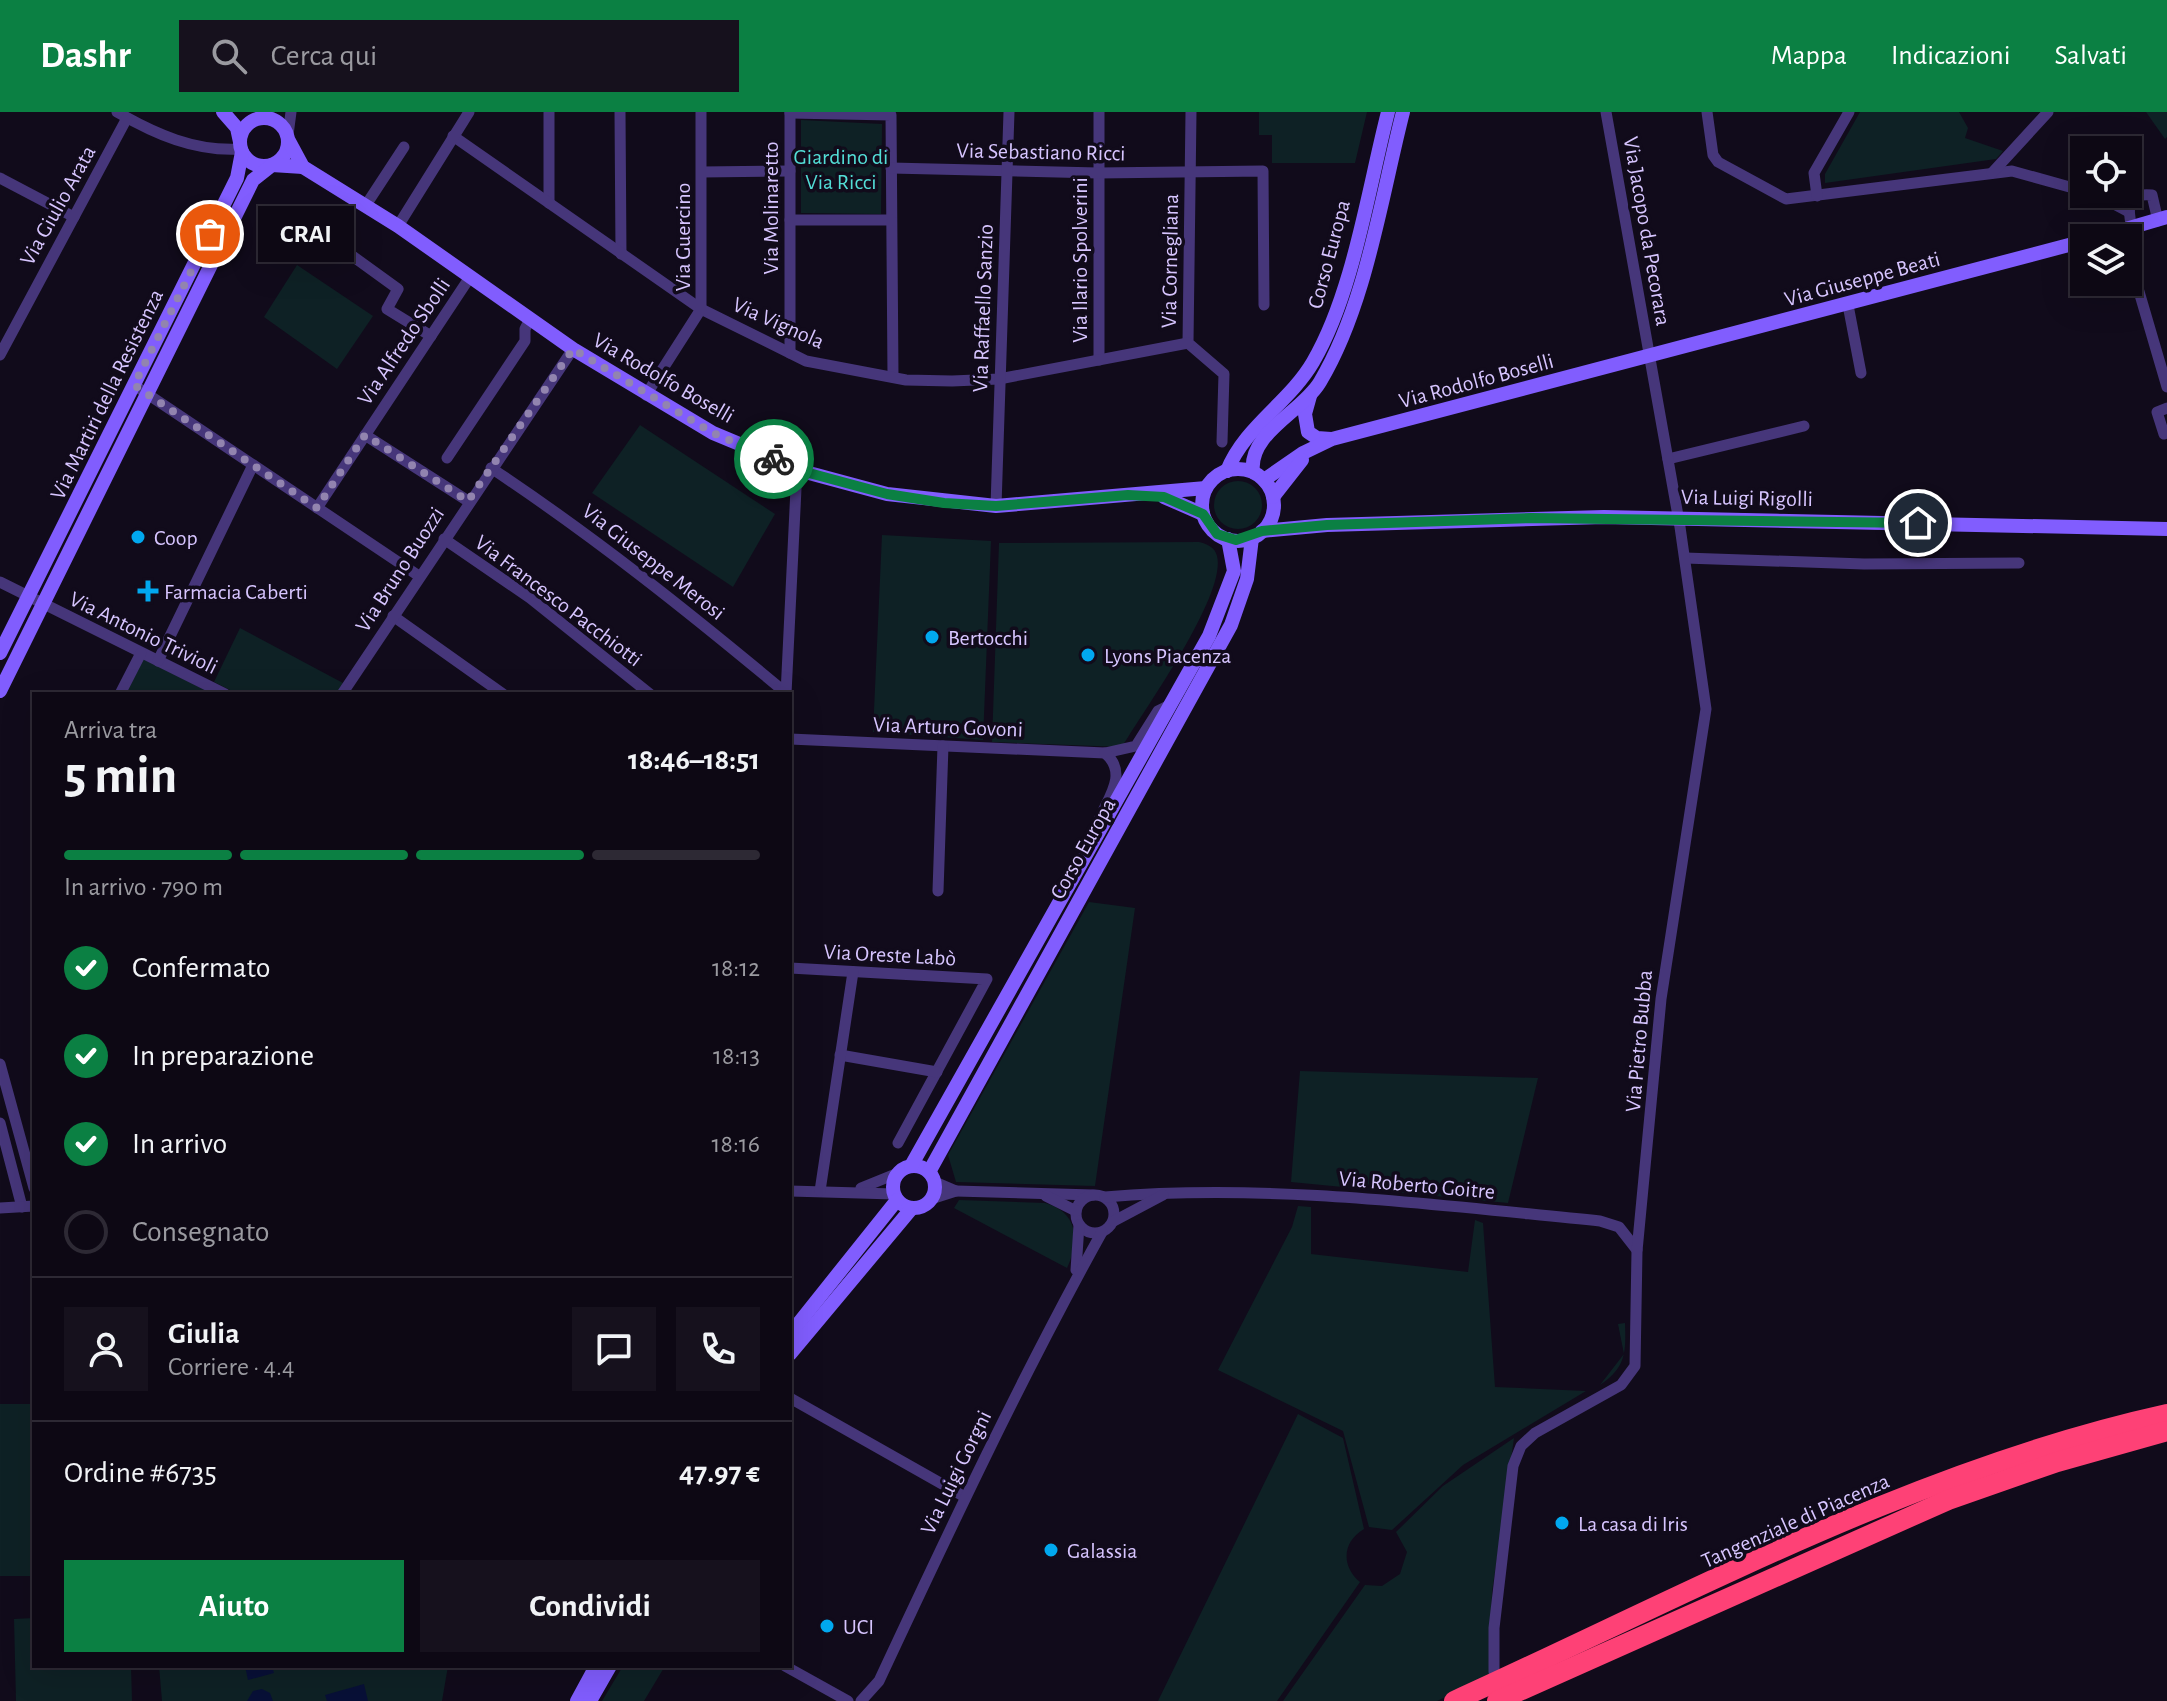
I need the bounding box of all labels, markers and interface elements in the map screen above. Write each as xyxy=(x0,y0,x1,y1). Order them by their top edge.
search box xyxy=(179,20,739,92)
icon: search xyxy=(207,34,251,78)
text: Dashr xyxy=(40,37,131,75)
text: Cerca qui xyxy=(271,41,377,71)
text: Mappa xyxy=(1771,42,1847,70)
text: Indicazioni xyxy=(1891,42,2010,70)
text: Salvati xyxy=(2054,42,2127,70)
street label: Via Jacopo da Pecorara xyxy=(1620,135,1674,327)
map controls xyxy=(2070,136,2142,296)
button: locate xyxy=(2070,136,2142,208)
street label: Via Sebastiano Ricci xyxy=(956,140,1126,164)
street label: Via Molinaretto xyxy=(760,141,782,275)
street label: Via Giulio Arata xyxy=(16,142,100,269)
park label: Giardino di Via Ricci xyxy=(794,146,888,193)
street label: Via Ilario Spolverini xyxy=(1069,177,1091,343)
street label: Via Guercino xyxy=(672,183,694,291)
street label: Via Cornegliana xyxy=(1158,194,1182,328)
street label: Corso Europa xyxy=(1304,197,1354,311)
pin xyxy=(176,200,244,268)
callout: CRAI xyxy=(258,206,354,262)
icon: bag xyxy=(188,212,232,256)
text: CRAI xyxy=(280,221,332,247)
street label: Via Raffaello Sanzio xyxy=(969,224,997,393)
button: layers xyxy=(2070,224,2142,296)
street label: Via Giuseppe Beati xyxy=(1782,248,1942,310)
street label: Via Alfredo Sbolli xyxy=(353,274,454,409)
street label: Via Martiri della Resistenza xyxy=(46,286,167,503)
street label: Via Vignola xyxy=(729,293,828,353)
street label: Via Rodolfo Boselli xyxy=(589,329,738,427)
street label: Via Rodolfo Boselli xyxy=(1397,350,1556,412)
courier xyxy=(734,419,814,499)
icon: bike xyxy=(752,437,796,481)
street label: Via Luigi Rigolli xyxy=(1681,486,1813,510)
pin xyxy=(1884,489,1952,557)
street label: Via Giuseppe Merosi xyxy=(578,500,729,624)
icon: home xyxy=(1896,501,1940,545)
street label: Via Bruno Buozzi xyxy=(351,503,448,636)
place label: Coop xyxy=(154,527,198,549)
marker: Coop xyxy=(129,528,147,546)
street label: Via Francesco Pacchiotti xyxy=(471,531,646,671)
place label: Farmacia Caberti xyxy=(164,581,308,603)
marker: Farmacia Caberti xyxy=(139,582,157,600)
street label: Via Antonio Trivioli xyxy=(66,588,221,678)
place label: Bertocchi xyxy=(948,627,1028,649)
marker: Bertocchi xyxy=(923,628,941,646)
place label: Lyons Piacenza xyxy=(1104,645,1232,667)
marker: Lyons Piacenza xyxy=(1079,646,1097,664)
street label: Via Arturo Govoni xyxy=(873,713,1023,741)
text: Arriva tra xyxy=(64,717,157,743)
text: 18:46–18:51 xyxy=(628,745,760,775)
text: 5 min xyxy=(64,750,177,802)
street label: Corso Europa xyxy=(1046,794,1120,903)
text: In arrivo · 790 m xyxy=(64,874,223,900)
street label: Via Oreste Labò xyxy=(823,941,957,969)
icon: check xyxy=(64,946,108,990)
text: Confermato xyxy=(132,953,270,983)
text: 18:12 xyxy=(712,955,760,981)
street label: Via Pietro Bubba xyxy=(1622,969,1656,1113)
icon: check xyxy=(64,1034,108,1078)
text: In preparazione xyxy=(132,1041,314,1071)
text: 18:13 xyxy=(713,1043,760,1069)
icon: check xyxy=(64,1122,108,1166)
text: In arrivo xyxy=(132,1129,227,1159)
text: 18:16 xyxy=(712,1131,760,1157)
street label: Via Roberto Goitre xyxy=(1338,1167,1496,1203)
text: Consegnato xyxy=(132,1217,269,1247)
button: person xyxy=(64,1307,148,1391)
button: chat xyxy=(572,1307,656,1391)
button: phone xyxy=(676,1307,760,1391)
text: Giulia xyxy=(168,1319,240,1349)
text: Corriere · 4.4 xyxy=(168,1354,294,1380)
street label: Via Luigi Gorgni xyxy=(916,1407,995,1538)
text: Ordine #6735 xyxy=(64,1458,217,1488)
text: 47.97 € xyxy=(679,1458,760,1488)
street label: Tangenziale di Piacenza xyxy=(1698,1470,1893,1572)
place label: La casa di Iris xyxy=(1578,1513,1688,1535)
marker: La casa di Iris xyxy=(1553,1514,1571,1532)
place label: Galassia xyxy=(1067,1540,1138,1562)
marker: Galassia xyxy=(1042,1541,1060,1559)
button: Aiuto xyxy=(64,1560,404,1652)
button: Condividi xyxy=(420,1560,760,1652)
place label: UCI xyxy=(843,1616,874,1638)
marker: UCI xyxy=(818,1617,836,1635)

